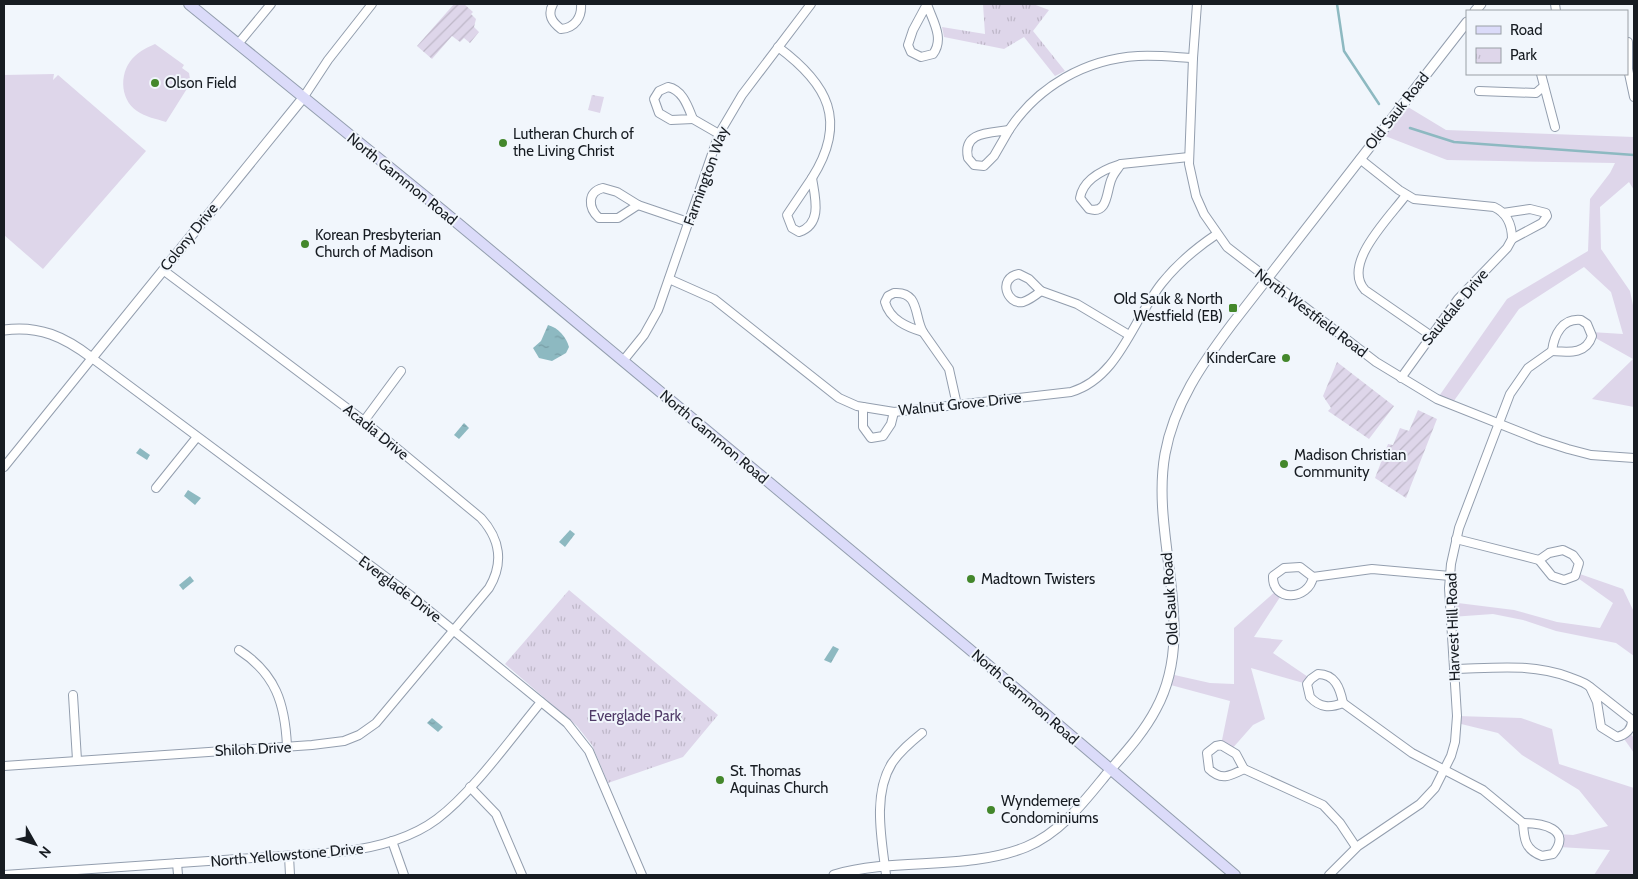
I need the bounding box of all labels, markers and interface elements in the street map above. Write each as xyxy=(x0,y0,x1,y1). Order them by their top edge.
legend xyxy=(1466,10,1628,75)
text: Road xyxy=(1510,21,1543,39)
text: Park xyxy=(1510,46,1537,64)
street label: Old Sauk Road xyxy=(1361,69,1433,153)
place label: Olson Field xyxy=(165,74,237,92)
marker: Olson Field xyxy=(149,77,161,89)
street label: Farmington Way xyxy=(680,124,732,228)
place label: Lutheran Church of the Living Christ xyxy=(513,125,634,160)
street label: North Gammon Road xyxy=(343,129,461,229)
marker: Lutheran Church of the Living Christ xyxy=(497,137,509,149)
street label: Colony Drive xyxy=(156,199,222,274)
place label: Korean Presbyterian Church of Madison xyxy=(315,226,441,261)
marker: Korean Presbyterian Church of Madison xyxy=(299,238,311,250)
street label: North Westfield Road xyxy=(1251,265,1371,361)
street label: Saukdale Drive xyxy=(1418,265,1492,349)
place label: Old Sauk & North Westfield (EB) xyxy=(1113,290,1223,325)
marker: Old Sauk & North Westfield (EB) xyxy=(1227,302,1239,314)
place label: KinderCare xyxy=(1206,349,1276,367)
marker: KinderCare xyxy=(1280,352,1292,364)
street label: North Gammon Road xyxy=(656,386,772,488)
street label: Walnut Grove Drive xyxy=(898,389,1023,419)
street label: Acadia Drive xyxy=(340,400,413,464)
place label: Madison Christian Community xyxy=(1294,446,1406,481)
marker: Madison Christian Community xyxy=(1278,458,1290,470)
street label: Everglade Drive xyxy=(355,552,445,626)
street label: Old Sauk Road xyxy=(1158,552,1182,646)
place label: Madtown Twisters xyxy=(981,570,1095,588)
street label: Harvest Hill Road xyxy=(1442,572,1464,682)
marker: Madtown Twisters xyxy=(965,573,977,585)
street label: North Gammon Road xyxy=(968,646,1082,748)
park label: Everglade Park xyxy=(589,707,681,725)
street label: Shiloh Drive xyxy=(214,738,292,760)
place label: St. Thomas Aquinas Church xyxy=(730,762,828,797)
marker: St. Thomas Aquinas Church xyxy=(714,774,726,786)
place label: Wyndemere Condominiums xyxy=(1001,792,1098,827)
marker: Wyndemere Condominiums xyxy=(985,804,997,816)
north arrow xyxy=(10,819,60,869)
street label: North Yellowstone Drive xyxy=(210,839,365,871)
text: N xyxy=(35,843,55,862)

